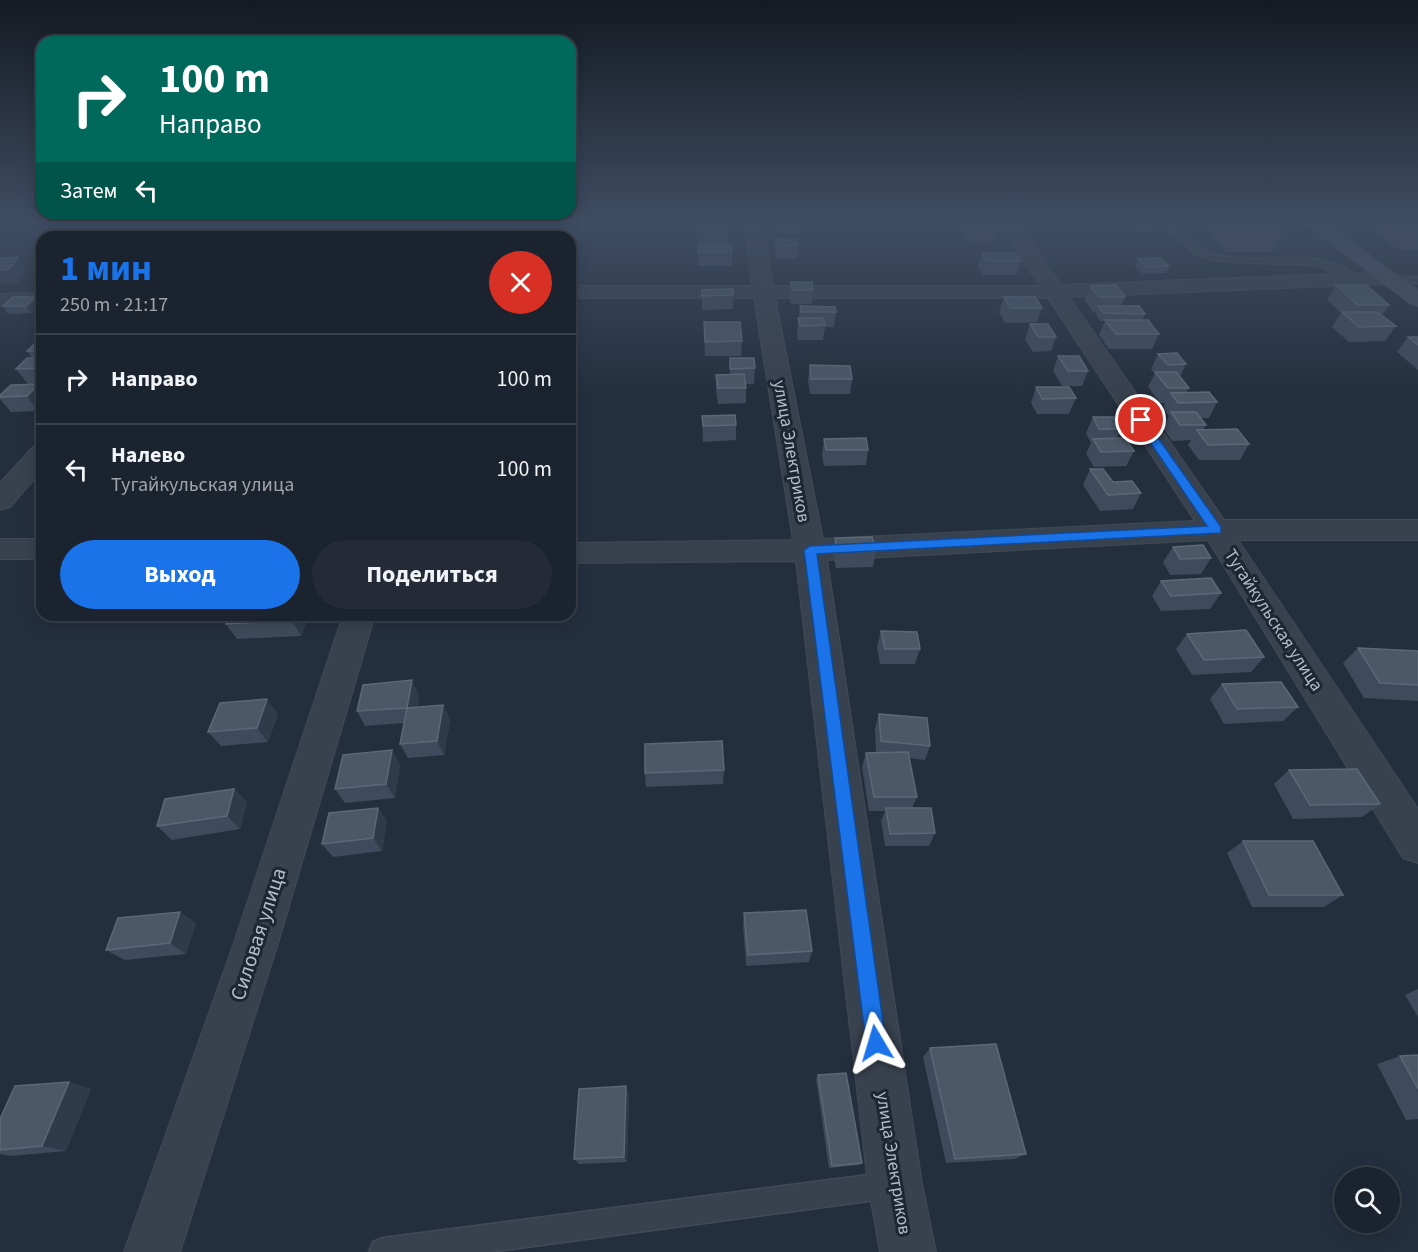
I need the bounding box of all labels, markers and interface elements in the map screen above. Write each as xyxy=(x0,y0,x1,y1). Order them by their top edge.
text: 100 m xyxy=(159,49,270,109)
icon: right xyxy=(60,60,138,138)
text: Направо xyxy=(159,105,262,144)
icon: left xyxy=(130,174,163,207)
text: Затем xyxy=(60,175,118,207)
text: 1 мин xyxy=(60,243,152,294)
button: close xyxy=(489,251,552,314)
text: 250 m · 21:17 xyxy=(60,291,168,319)
icon: right xyxy=(60,363,93,396)
text: Направо xyxy=(111,363,198,395)
text: 100 m xyxy=(497,363,552,395)
street label: улица Электриков xyxy=(767,378,816,524)
pin xyxy=(1115,394,1166,445)
icon: arrive xyxy=(1124,403,1157,436)
text: Налево xyxy=(111,439,185,471)
icon: left xyxy=(60,453,93,486)
text: 100 m xyxy=(497,453,552,485)
text: Тугайкульская улица xyxy=(111,471,294,499)
button: Выход xyxy=(60,540,300,609)
button: Поделиться xyxy=(312,540,552,609)
street label: Тугайкульская улица xyxy=(1218,544,1329,696)
street label: Силовая улица xyxy=(222,864,294,1004)
position arrow xyxy=(844,1011,908,1075)
street label: улица Электриков xyxy=(870,1090,917,1236)
map controls xyxy=(1334,1167,1400,1233)
button: search xyxy=(1334,1167,1400,1233)

